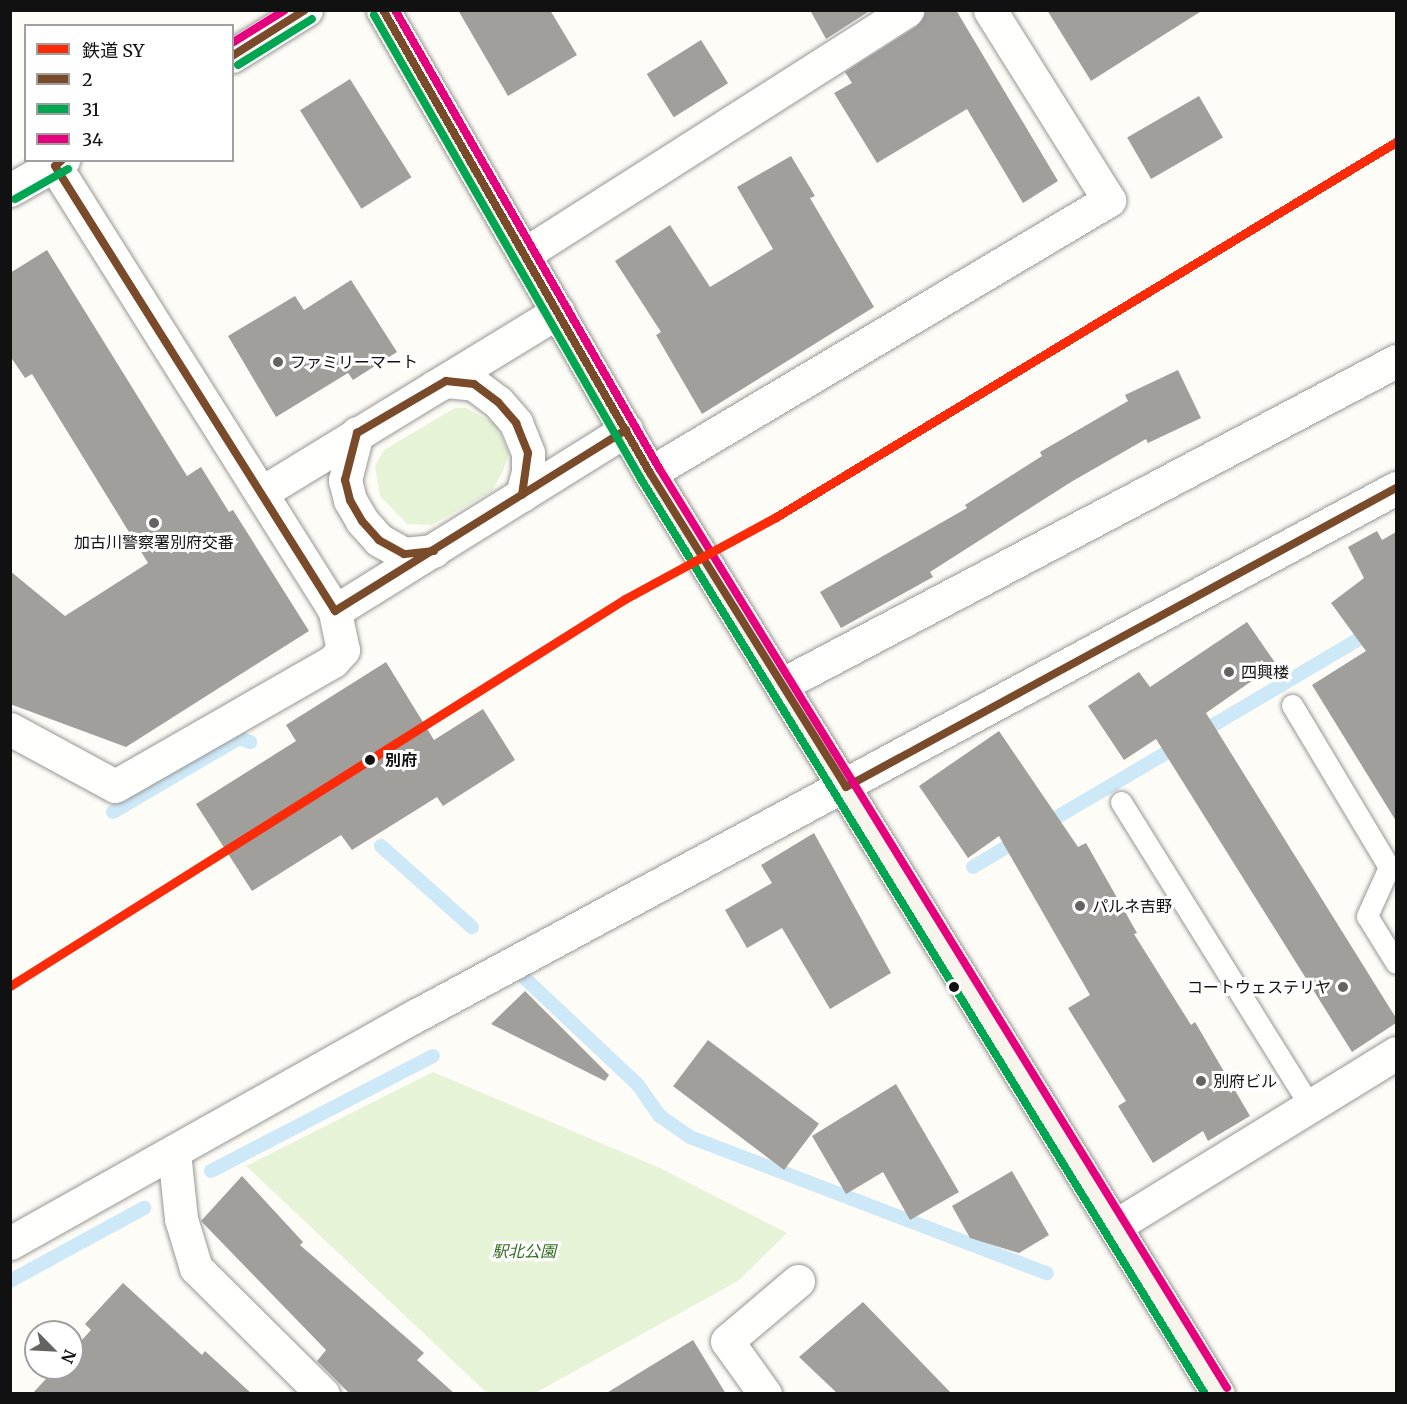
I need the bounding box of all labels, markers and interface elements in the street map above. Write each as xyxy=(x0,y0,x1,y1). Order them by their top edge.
legend xyxy=(24,24,234,162)
text: 鉄道 SY xyxy=(82,39,144,62)
text: 2 xyxy=(82,68,93,91)
text: 31 xyxy=(82,98,100,121)
text: 34 xyxy=(82,128,103,151)
place label: ファミリーマート xyxy=(290,352,418,372)
marker: ファミリーマート xyxy=(271,355,285,369)
marker: 加古川警察署別府交番 xyxy=(147,516,161,530)
place label: 加古川警察署別府交番 xyxy=(74,532,234,552)
place label: 四興楼 xyxy=(1241,662,1289,682)
marker: 四興楼 xyxy=(1222,665,1236,679)
marker: 別府 xyxy=(360,750,380,770)
place label: 別府 xyxy=(385,750,417,770)
place label: パルネ吉野 xyxy=(1092,896,1172,916)
marker: パルネ吉野 xyxy=(1073,899,1087,913)
place label: コートウェステリヤ xyxy=(1187,977,1331,997)
marker: コートウェステリヤ xyxy=(1336,980,1350,994)
unlabelled marker xyxy=(948,981,960,993)
place label: 別府ビル xyxy=(1213,1071,1277,1091)
marker: 別府ビル xyxy=(1194,1074,1208,1088)
park label: 駅北公園 xyxy=(492,1241,556,1261)
north arrow xyxy=(24,1320,84,1380)
text: N xyxy=(57,1347,80,1366)

